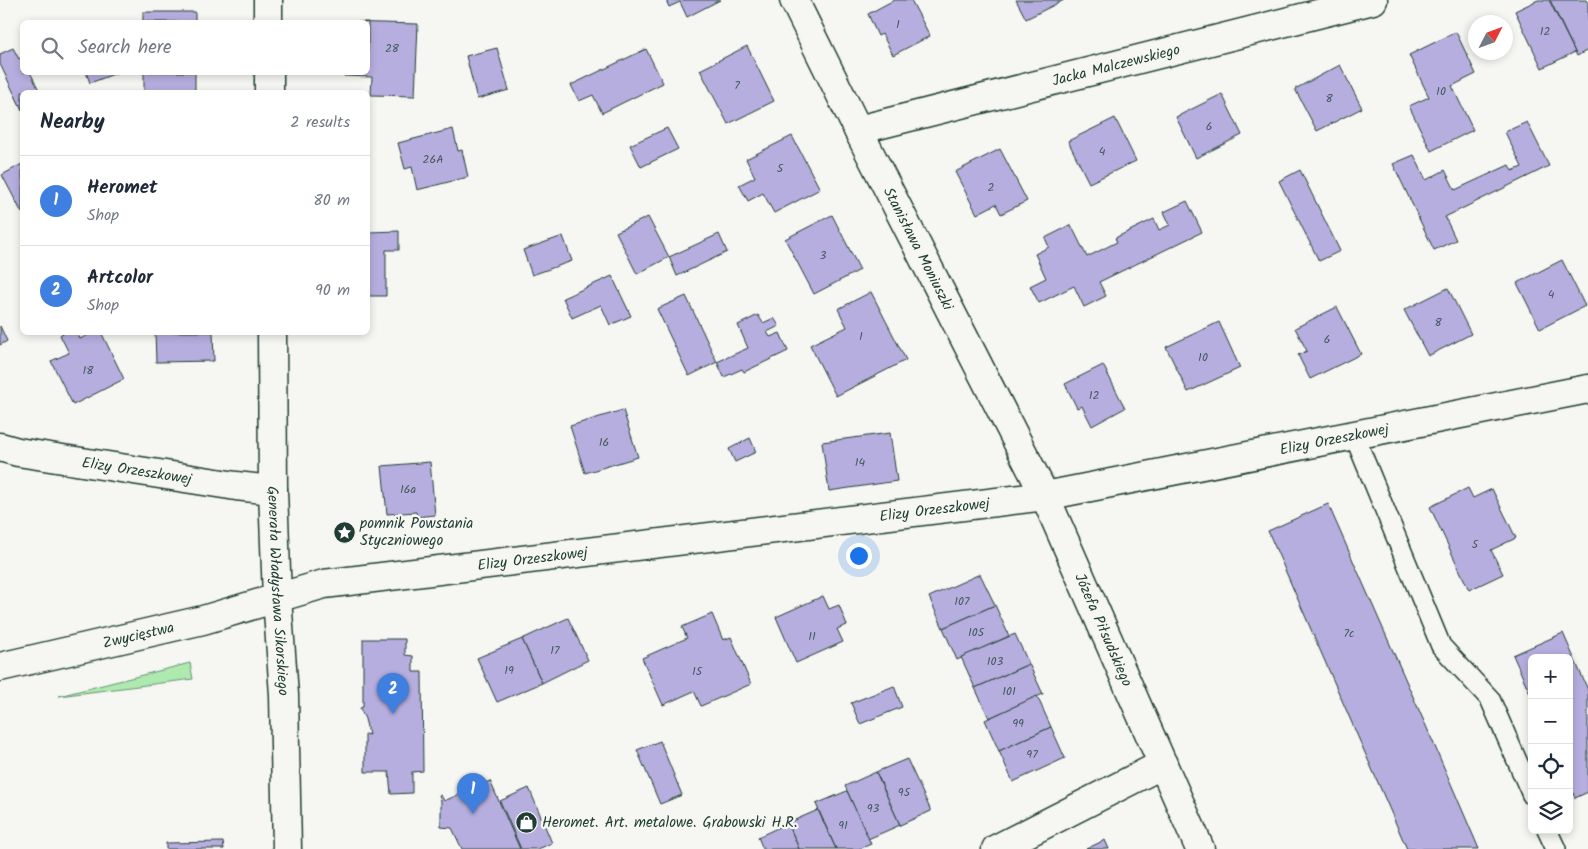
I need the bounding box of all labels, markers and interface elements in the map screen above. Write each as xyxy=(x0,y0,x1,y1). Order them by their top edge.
house number: 1 xyxy=(896,15,900,34)
north arrow xyxy=(1468,15,1513,60)
search box xyxy=(20,20,370,75)
house number: 12 xyxy=(1540,22,1550,41)
text: Search here xyxy=(78,33,172,63)
icon: search xyxy=(38,34,66,62)
street label: Jacka Malczewskiego xyxy=(1050,38,1183,94)
house number: 28 xyxy=(385,39,400,58)
house number: 7 xyxy=(734,76,740,95)
house number: 10 xyxy=(1436,82,1446,101)
house number: 8 xyxy=(1325,89,1333,108)
text: Nearby xyxy=(40,106,105,139)
text: 2 results xyxy=(290,110,350,135)
house number: 6 xyxy=(1206,117,1212,136)
house number: 4 xyxy=(1099,142,1106,161)
house number: 26A xyxy=(423,150,443,169)
house number: 5 xyxy=(777,159,785,178)
text: Heromet xyxy=(87,173,158,203)
house number: 2 xyxy=(988,178,995,197)
street label: Stanisława Moniuszki xyxy=(876,183,960,316)
text: 1 xyxy=(54,188,58,213)
text: 80 m xyxy=(313,188,350,213)
text: Shop xyxy=(87,203,119,228)
house number: 3 xyxy=(820,246,827,265)
text: Artcolor xyxy=(87,263,153,293)
text: 2 xyxy=(51,278,61,303)
text: 90 m xyxy=(315,278,350,303)
house number: 4 xyxy=(1548,285,1555,304)
text: Shop xyxy=(87,293,119,318)
house number: 8 xyxy=(1434,313,1442,332)
house number: 1 xyxy=(859,327,863,346)
house number: 6 xyxy=(1324,330,1330,349)
house number: 10 xyxy=(1198,348,1208,367)
house number: 18 xyxy=(83,361,94,380)
house number: 12 xyxy=(1089,386,1099,405)
street label: Elizy Orzeszkowej xyxy=(1278,417,1392,463)
house number: 16 xyxy=(599,433,609,452)
street label: Elizy Orzeszkowej xyxy=(80,451,194,492)
house number: 14 xyxy=(855,453,866,472)
house number: 16a xyxy=(400,480,416,499)
street label: Generała Władysława Sikorskiego xyxy=(260,486,295,697)
street label: Elizy Orzeszkowej xyxy=(878,492,992,529)
place label: pomnik Powstania Styczniowego xyxy=(359,512,473,553)
place icon: pomnik Powstania Styczniowego xyxy=(332,520,356,544)
house number: 5 xyxy=(1472,535,1480,554)
street label: Elizy Orzeszkowej xyxy=(476,541,590,578)
your location xyxy=(846,543,872,569)
street label: Józefa Piłsudskiego xyxy=(1067,570,1138,691)
house number: 107 xyxy=(954,592,970,611)
street label: Zwycięstwa xyxy=(100,616,177,656)
house number: 105 xyxy=(968,623,986,642)
house number: 7c xyxy=(1344,624,1354,643)
house number: 11 xyxy=(808,627,816,646)
house number: 17 xyxy=(550,641,560,660)
house number: 103 xyxy=(987,652,1003,671)
map controls xyxy=(1528,654,1573,834)
button: + xyxy=(1528,654,1573,699)
house number: 19 xyxy=(504,661,514,680)
house number: 15 xyxy=(692,662,704,681)
pin: 2 xyxy=(377,673,409,714)
house number: 101 xyxy=(1002,682,1016,701)
button: − xyxy=(1528,699,1573,744)
house number: 99 xyxy=(1012,714,1024,733)
button: locate xyxy=(1528,744,1573,789)
house number: 97 xyxy=(1026,745,1038,764)
pin: 1 xyxy=(457,773,489,814)
house number: 95 xyxy=(898,783,912,802)
button: layers xyxy=(1528,789,1573,834)
house number: 93 xyxy=(867,799,879,818)
shop icon: Heromet. Art. metalowe. Grabowski H.R. xyxy=(514,810,538,834)
place label: Heromet. Art. metalowe. Grabowski H.R. xyxy=(542,811,797,835)
house number: 91 xyxy=(838,816,848,835)

